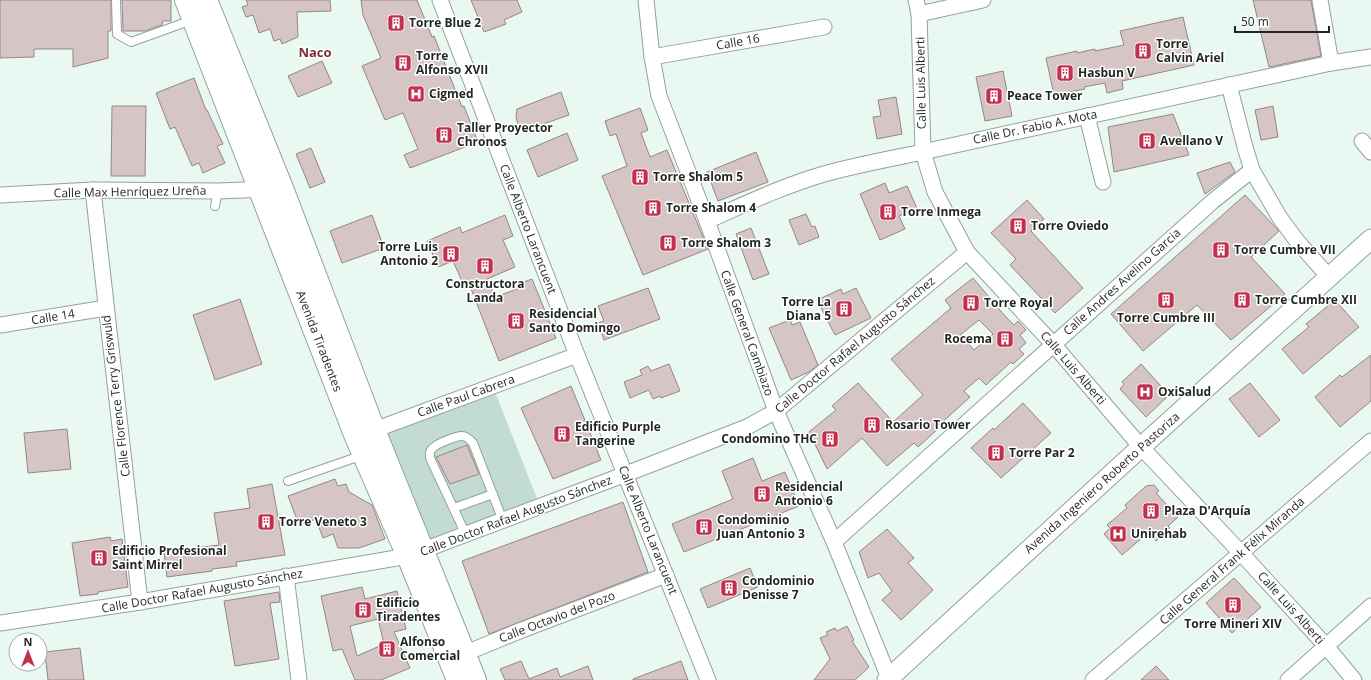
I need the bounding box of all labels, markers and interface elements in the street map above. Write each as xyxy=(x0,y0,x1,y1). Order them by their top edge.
scale bar xyxy=(1235,8,1329,34)
building icon: Torre Blue 2 xyxy=(386,13,406,33)
text: 50 m xyxy=(1241,13,1269,30)
place label: Torre Blue 2 xyxy=(409,14,481,31)
street label: Calle 16 xyxy=(715,29,761,54)
place label: Torre Calvin Ariel xyxy=(1156,35,1224,66)
street label: Calle Luis Alberti xyxy=(911,37,930,129)
building icon: Torre Calvin Ariel xyxy=(1133,41,1153,61)
district label: Naco xyxy=(298,43,332,61)
place label: Torre Alfonso XVII xyxy=(416,47,488,78)
building icon: Torre Alfonso XVII xyxy=(393,53,413,73)
building icon: Hasbun V xyxy=(1055,63,1075,83)
place label: Hasbun V xyxy=(1078,64,1135,81)
hospital icon: Cigmed xyxy=(406,84,426,104)
place label: Cigmed xyxy=(429,85,474,102)
building icon: Peace Tower xyxy=(984,86,1004,106)
place label: Peace Tower xyxy=(1007,87,1083,104)
street label: Calle Dr. Fabio A. Mota xyxy=(971,105,1098,148)
place label: Taller Proyector Chronos xyxy=(457,119,553,150)
building icon: Taller Proyector Chronos xyxy=(434,125,454,145)
building icon: Avellano V xyxy=(1137,131,1157,151)
place label: Avellano V xyxy=(1160,132,1223,149)
street label: Calle Alberto Larancuent xyxy=(496,161,561,296)
building icon: Torre Shalom 5 xyxy=(630,167,650,187)
place label: Torre Shalom 5 xyxy=(653,168,743,185)
street label: Calle Max Henríquez Ureña xyxy=(54,182,206,201)
building icon: Torre Shalom 4 xyxy=(643,198,663,218)
place label: Torre Shalom 4 xyxy=(666,199,756,216)
building icon: Torre Inmega xyxy=(878,202,898,222)
place label: Torre Inmega xyxy=(901,203,981,220)
building icon: Torre Oviedo xyxy=(1008,216,1028,236)
place label: Torre Oviedo xyxy=(1031,217,1109,234)
street label: Calle Andres Avelino Garcia xyxy=(1059,224,1184,339)
building icon: Torre Shalom 3 xyxy=(658,233,678,253)
place label: Torre Shalom 3 xyxy=(681,234,771,251)
place label: Torre Luis Antonio 2 xyxy=(378,238,438,269)
building icon: Torre Cumbre VII xyxy=(1211,240,1231,260)
place label: Torre Cumbre VII xyxy=(1234,241,1336,258)
building icon: Torre Luis Antonio 2 xyxy=(441,244,461,264)
building icon: Constructora Landa xyxy=(475,256,495,276)
street label: Calle General Cambiazo xyxy=(717,268,778,398)
street label: Calle Doctor Rafael Augusto Sánchez xyxy=(771,272,939,417)
place label: Constructora Landa xyxy=(446,275,524,306)
street label: Avenida Tiradentes xyxy=(292,288,347,394)
building icon: Torre Cumbre III xyxy=(1156,290,1176,310)
building icon: Torre Cumbre XII xyxy=(1232,290,1252,310)
place label: Torre Cumbre XII xyxy=(1255,291,1357,308)
place label: Torre La Diana 5 xyxy=(781,293,831,324)
building icon: Torre Royal xyxy=(961,293,981,313)
place label: Torre Royal xyxy=(984,294,1053,311)
building icon: Torre La Diana 5 xyxy=(834,299,854,319)
street label: Calle 14 xyxy=(30,305,76,328)
place label: Residencial Santo Domingo xyxy=(529,305,620,336)
place label: Torre Cumbre III xyxy=(1117,309,1215,326)
building icon: Residencial Santo Domingo xyxy=(506,311,526,331)
street label: Calle Florence Terry Griswuld xyxy=(97,314,134,478)
street label: Calle Luis Alberti xyxy=(1037,327,1110,408)
building icon: Rocema xyxy=(995,329,1015,349)
place label: Rocema xyxy=(944,330,992,347)
street label: Calle Paul Cabrera xyxy=(415,370,517,421)
hospital icon: OxiSalud xyxy=(1135,382,1155,402)
place label: OxiSalud xyxy=(1158,383,1211,400)
street label: Avenida Ingeniero Roberto Pastoriza xyxy=(1020,408,1183,557)
building icon: Rosario Tower xyxy=(862,415,882,435)
place label: Rosario Tower xyxy=(885,416,971,433)
place label: Edificio Purple Tangerine xyxy=(575,418,661,449)
building icon: Edificio Purple Tangerine xyxy=(552,424,572,444)
building icon: Condomino THC xyxy=(820,429,840,449)
place label: Condomino THC xyxy=(721,430,817,447)
building icon: Torre Par 2 xyxy=(986,443,1006,463)
place label: Torre Par 2 xyxy=(1009,444,1075,461)
street label: Calle Alberto Larancuent xyxy=(615,463,682,597)
street label: Calle Doctor Rafael Augusto Sánchez xyxy=(417,471,615,560)
place label: Residencial Antonio 6 xyxy=(775,478,843,509)
building icon: Residencial Antonio 6 xyxy=(752,484,772,504)
street label: Calle General Frank Félix Miranda xyxy=(1155,493,1308,628)
building icon: Plaza D'Arquía xyxy=(1141,501,1161,521)
place label: Plaza D'Arquía xyxy=(1164,502,1251,519)
place label: Condominio Juan Antonio 3 xyxy=(716,511,805,542)
building icon: Torre Veneto 3 xyxy=(256,512,276,532)
place label: Torre Veneto 3 xyxy=(279,513,367,530)
building icon: Condominio Juan Antonio 3 xyxy=(694,517,714,537)
hospital icon: Unirehab xyxy=(1108,524,1128,544)
place label: Unirehab xyxy=(1131,525,1187,542)
place label: Edificio Profesional Saint Mirrel xyxy=(112,542,227,573)
building icon: Edificio Profesional Saint Mirrel xyxy=(89,548,109,568)
street label: Calle Doctor Rafael Augusto Sánchez xyxy=(100,564,304,617)
street label: Calle Luis Alberti xyxy=(1254,568,1329,648)
place label: Condominio Denisse 7 xyxy=(742,572,814,603)
building icon: Condominio Denisse 7 xyxy=(719,578,739,598)
street label: Calle Octavio del Pozo xyxy=(496,587,617,647)
place label: Edificio Tiradentes xyxy=(376,594,440,625)
building icon: Torre Mineri XIV xyxy=(1223,595,1243,615)
building icon: Edificio Tiradentes xyxy=(353,600,373,620)
place label: Torre Mineri XIV xyxy=(1184,615,1282,632)
north arrow xyxy=(8,632,48,672)
place label: Alfonso Comercial xyxy=(400,633,460,664)
text: N xyxy=(24,634,32,649)
building icon: Alfonso Comercial xyxy=(377,639,397,659)

